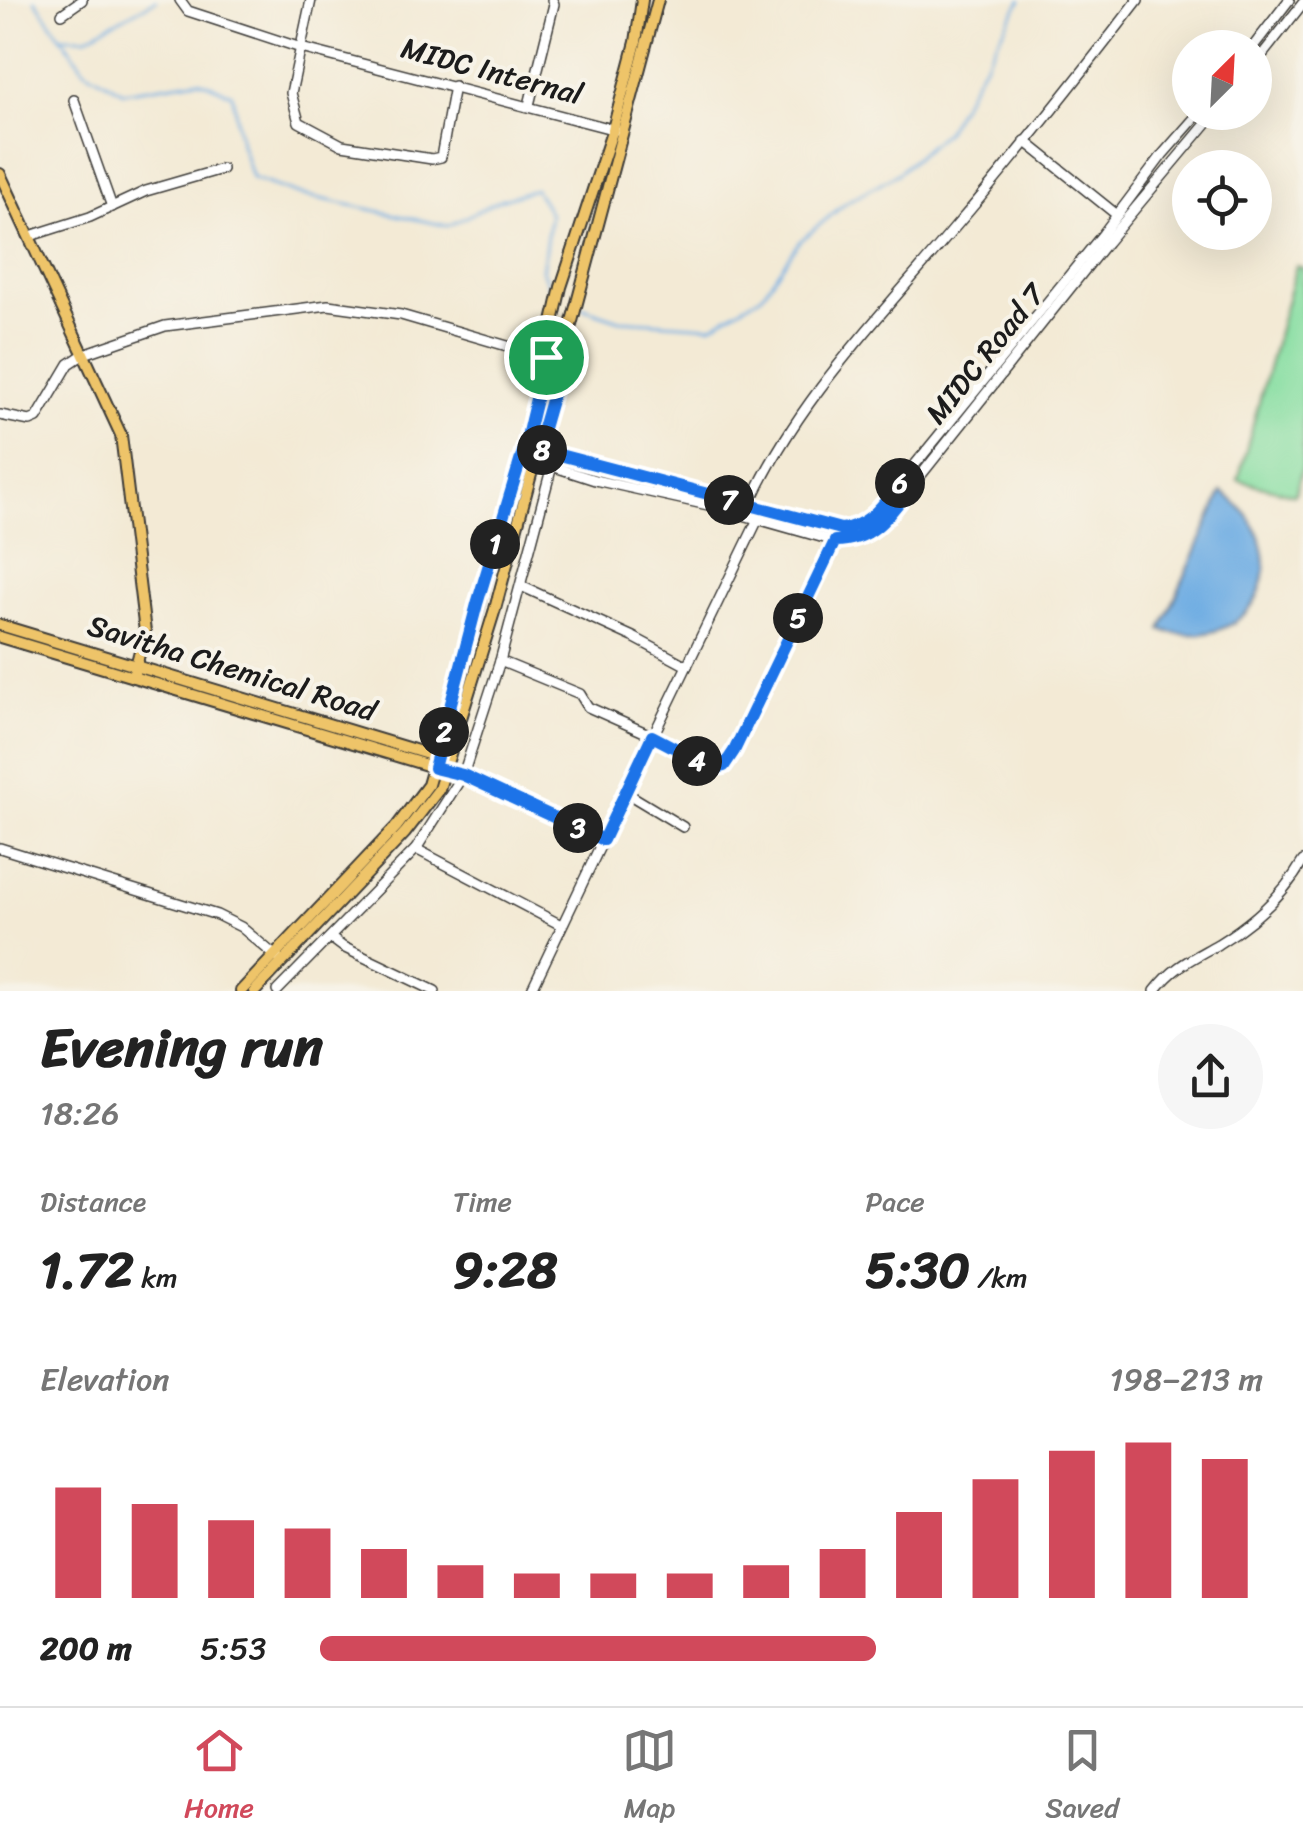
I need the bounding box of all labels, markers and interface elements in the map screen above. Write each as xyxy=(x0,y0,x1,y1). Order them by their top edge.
street label: MIDC Internal xyxy=(395,21,590,122)
north arrow xyxy=(1172,30,1272,130)
map controls xyxy=(1172,30,1272,250)
button: locate xyxy=(1172,150,1272,250)
street label: MIDC Road 7 xyxy=(911,270,1060,437)
pin xyxy=(504,315,589,400)
icon: arrive xyxy=(519,330,574,385)
pin: 8 xyxy=(517,425,567,475)
text: 8 xyxy=(534,425,550,474)
pin: 6 xyxy=(875,458,925,508)
text: 6 xyxy=(892,458,908,507)
pin: 7 xyxy=(704,475,754,525)
text: 7 xyxy=(721,475,737,524)
pin: 1 xyxy=(470,519,520,569)
text: 1 xyxy=(489,519,501,568)
pin: 5 xyxy=(773,593,823,643)
text: 5 xyxy=(789,593,807,642)
street label: Savitha Chemical Road xyxy=(81,598,385,738)
pin: 2 xyxy=(419,707,469,757)
text: 2 xyxy=(436,707,452,756)
pin: 4 xyxy=(672,736,722,786)
text: 4 xyxy=(688,736,706,785)
pin: 3 xyxy=(553,803,603,853)
text: 3 xyxy=(570,803,586,852)
text: Evening run xyxy=(40,999,323,1096)
button: share xyxy=(1158,1024,1263,1129)
text: 18:26 xyxy=(40,1085,119,1142)
text: Distance xyxy=(40,1177,146,1226)
text: Time xyxy=(453,1177,512,1226)
text: Pace xyxy=(865,1177,925,1226)
text: 1.72 xyxy=(40,1226,134,1315)
text: 9:28 xyxy=(453,1226,557,1315)
text: 5:30 xyxy=(865,1226,970,1315)
text: km xyxy=(134,1253,178,1302)
text: /km xyxy=(970,1253,1028,1302)
text: Elevation xyxy=(40,1351,170,1408)
text: 198–213 m xyxy=(1110,1351,1263,1408)
text: 200 m xyxy=(40,1620,132,1677)
text: 5:53 xyxy=(200,1620,266,1677)
tab: Home xyxy=(184,1723,254,1832)
tab: Map xyxy=(622,1723,677,1832)
tab: Saved xyxy=(1045,1723,1119,1832)

